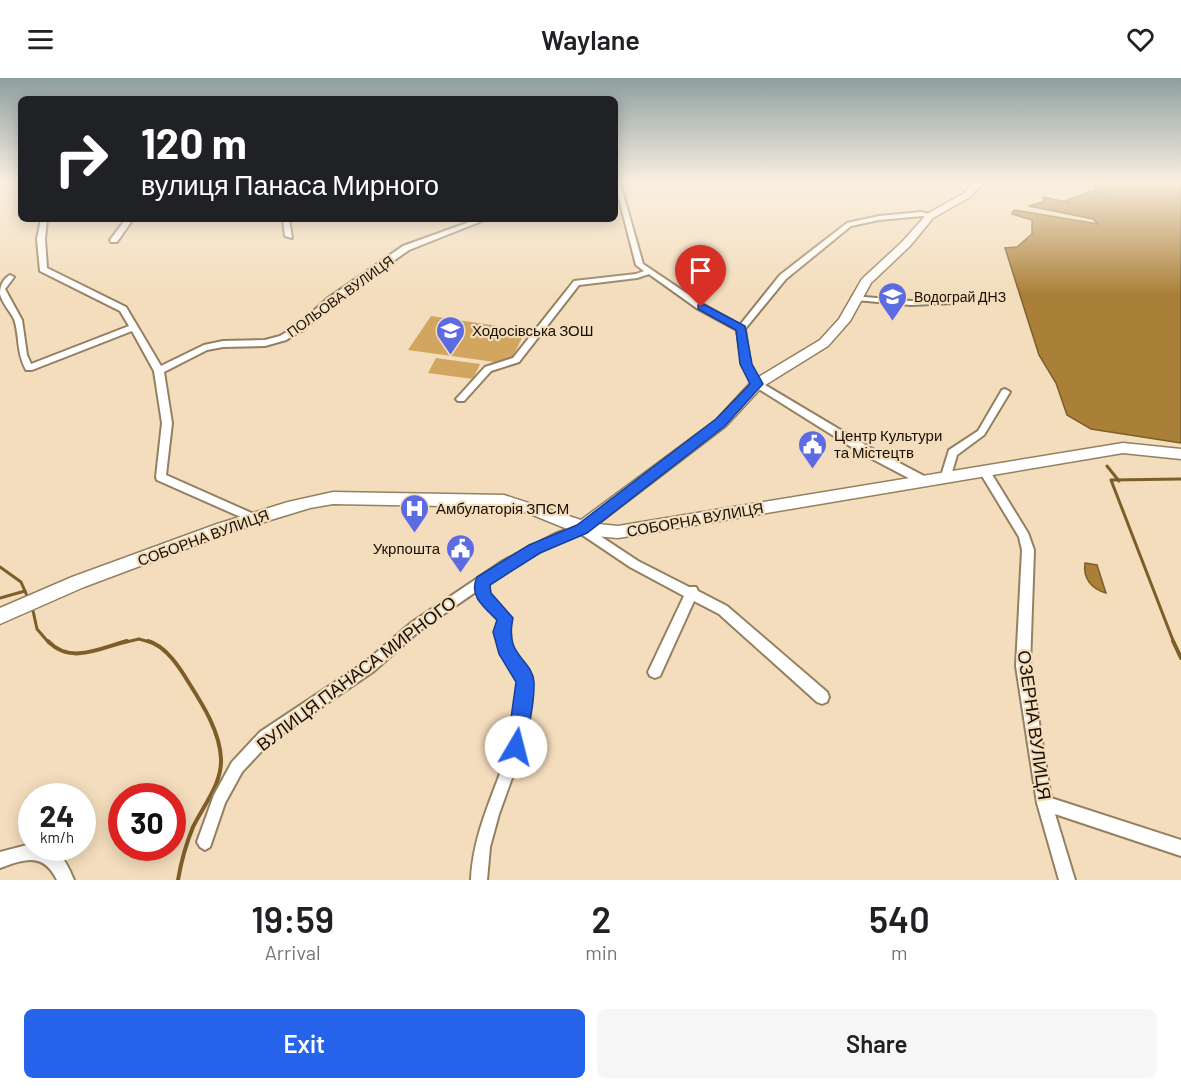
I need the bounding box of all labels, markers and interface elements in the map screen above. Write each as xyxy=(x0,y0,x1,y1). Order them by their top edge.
icon: menu xyxy=(24,23,57,56)
text: Waylane xyxy=(541,23,640,55)
icon: heart xyxy=(1124,23,1157,56)
text: 120 m xyxy=(141,117,247,167)
icon: right xyxy=(42,120,120,198)
text: вулиця Панаса Мирного xyxy=(141,168,439,200)
pin xyxy=(675,245,726,307)
street label: ПОЛЬОВА ВУЛИЦЯ xyxy=(283,252,397,340)
icon: arrive xyxy=(684,254,717,287)
school or university icon: Водограй ДНЗ xyxy=(877,280,909,322)
place label: Водограй ДНЗ xyxy=(914,288,1006,305)
school or university icon: Ходосівська ЗОШ xyxy=(435,314,467,356)
place label: Ходосівська ЗОШ xyxy=(472,321,593,339)
place label: Центр Культури та Містецтв xyxy=(834,426,942,461)
public building icon: Центр Культури та Містецтв xyxy=(797,428,829,470)
hospital icon: Амбулаторія ЗПСМ xyxy=(399,492,431,534)
street label: СОБОРНА ВУЛИЦЯ xyxy=(625,498,765,540)
place label: Амбулаторія ЗПСМ xyxy=(436,499,569,517)
street label: СОБОРНА ВУЛИЦЯ xyxy=(135,505,271,569)
public building icon: Укрпошта xyxy=(445,532,477,574)
place label: Укрпошта xyxy=(373,539,441,557)
street label: ВУЛИЦЯ ПАНАСА МИРНОГО xyxy=(252,591,460,755)
street label: ОЗЕРНА ВУЛИЦЯ xyxy=(1014,649,1056,801)
position arrow xyxy=(484,715,548,779)
speed limit sign: 30 xyxy=(108,783,186,861)
text: 24 xyxy=(40,797,74,833)
text: km/h xyxy=(40,828,74,846)
text: 19:59 xyxy=(251,897,334,940)
text: 2 xyxy=(592,897,611,940)
text: 540 xyxy=(869,897,930,940)
text: Arrival xyxy=(265,940,321,964)
text: min xyxy=(585,940,618,964)
text: m xyxy=(891,940,908,964)
button: Exit xyxy=(24,1009,585,1078)
button: Share xyxy=(597,1009,1157,1078)

